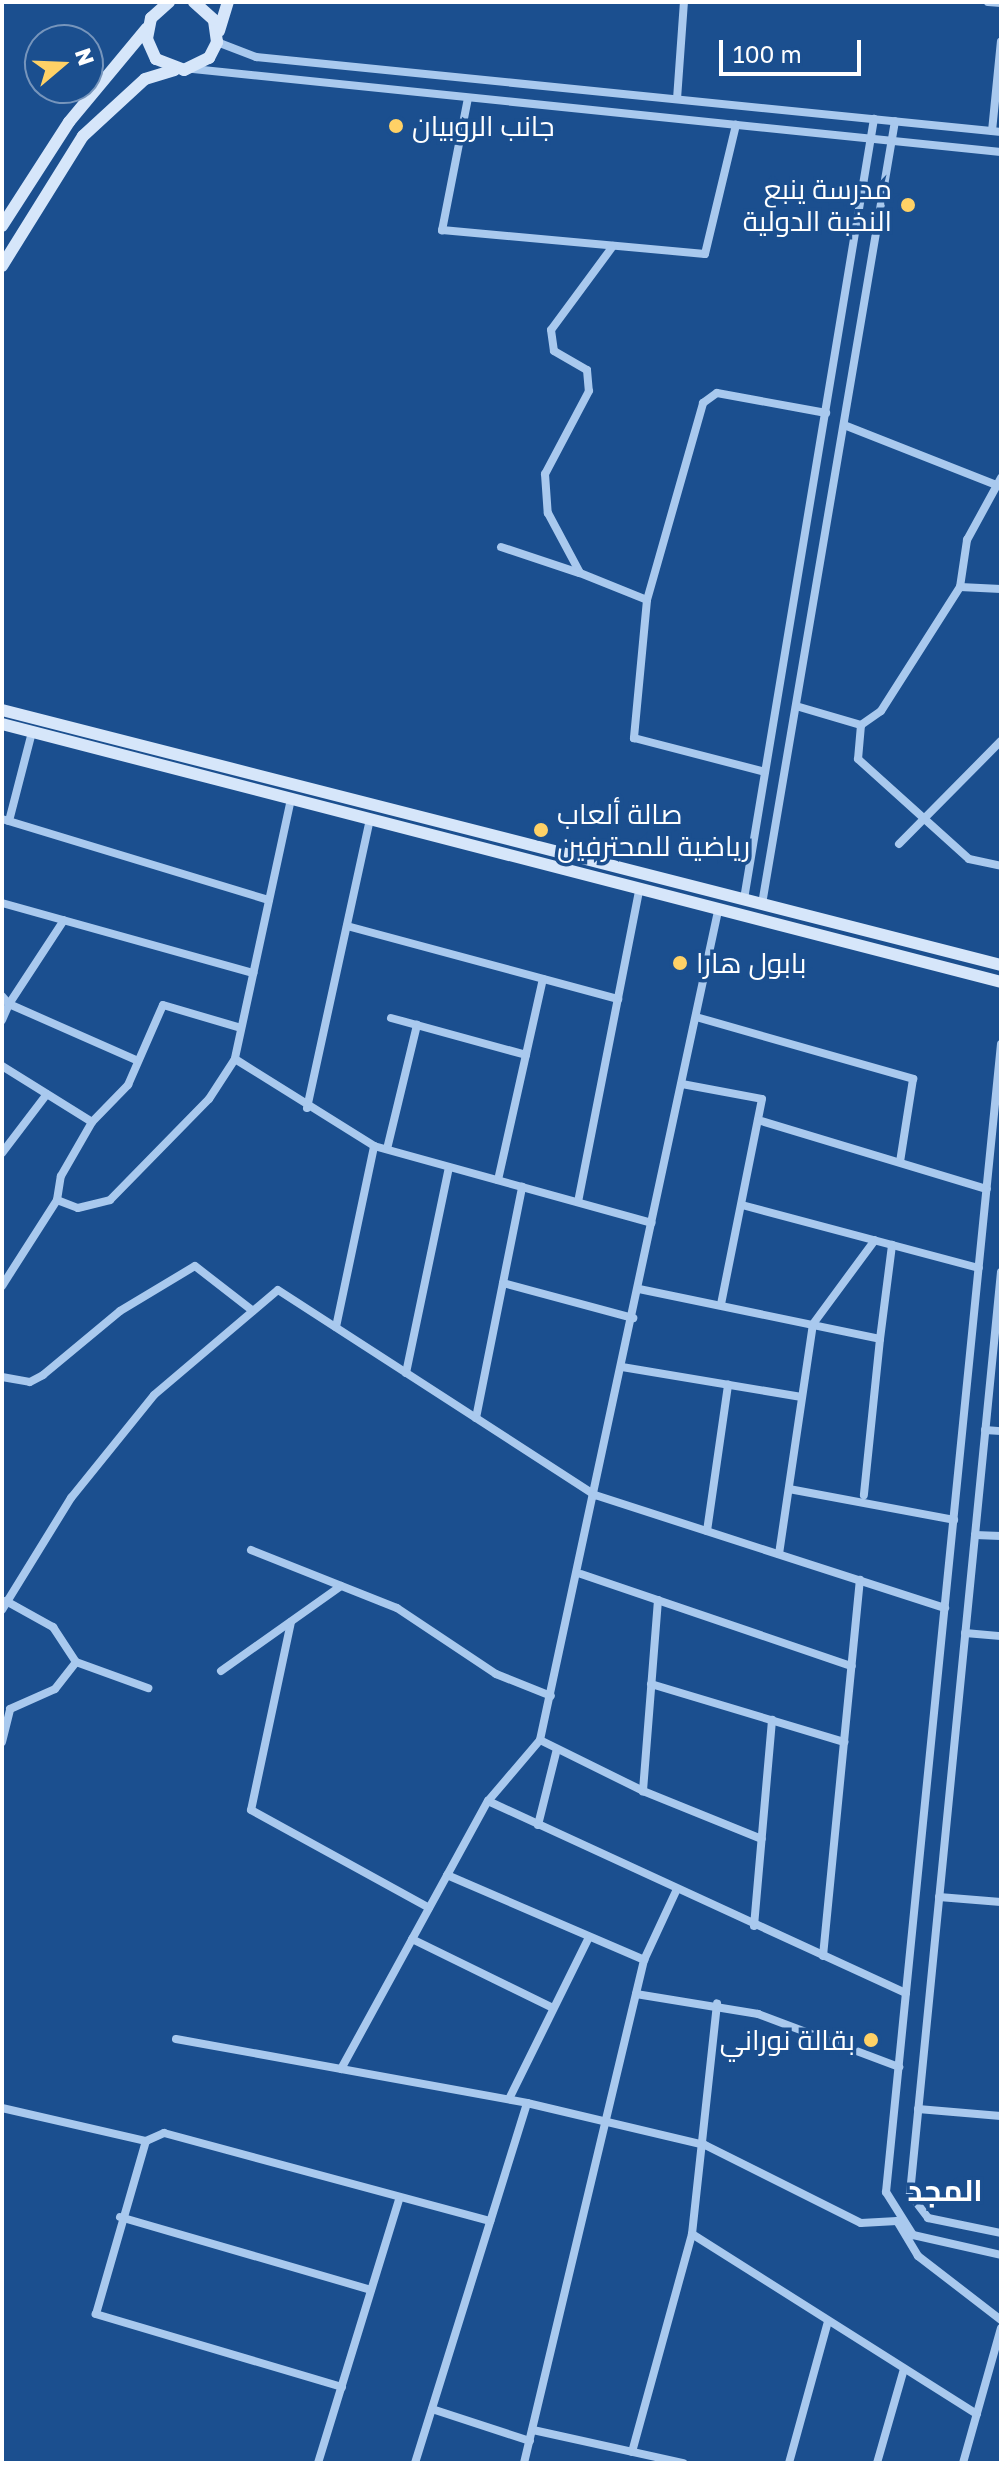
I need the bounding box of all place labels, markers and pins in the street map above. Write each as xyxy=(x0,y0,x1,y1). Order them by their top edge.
place label: جانب الروبيان xyxy=(412,109,555,143)
marker: جانب الروبيان xyxy=(387,117,405,135)
place label: مدرسة ينبع النخبة الدولية xyxy=(743,172,892,238)
marker: مدرسة ينبع النخبة الدولية xyxy=(899,196,917,214)
place label: صالة ألعاب رياضية للمحترفين xyxy=(557,797,750,863)
marker: صالة ألعاب رياضية للمحترفين xyxy=(532,821,550,839)
place label: بابول هارا xyxy=(696,946,806,980)
marker: بابول هارا xyxy=(671,954,689,972)
place label: بقالة نوراني xyxy=(720,2023,855,2057)
marker: بقالة نوراني xyxy=(862,2031,880,2049)

